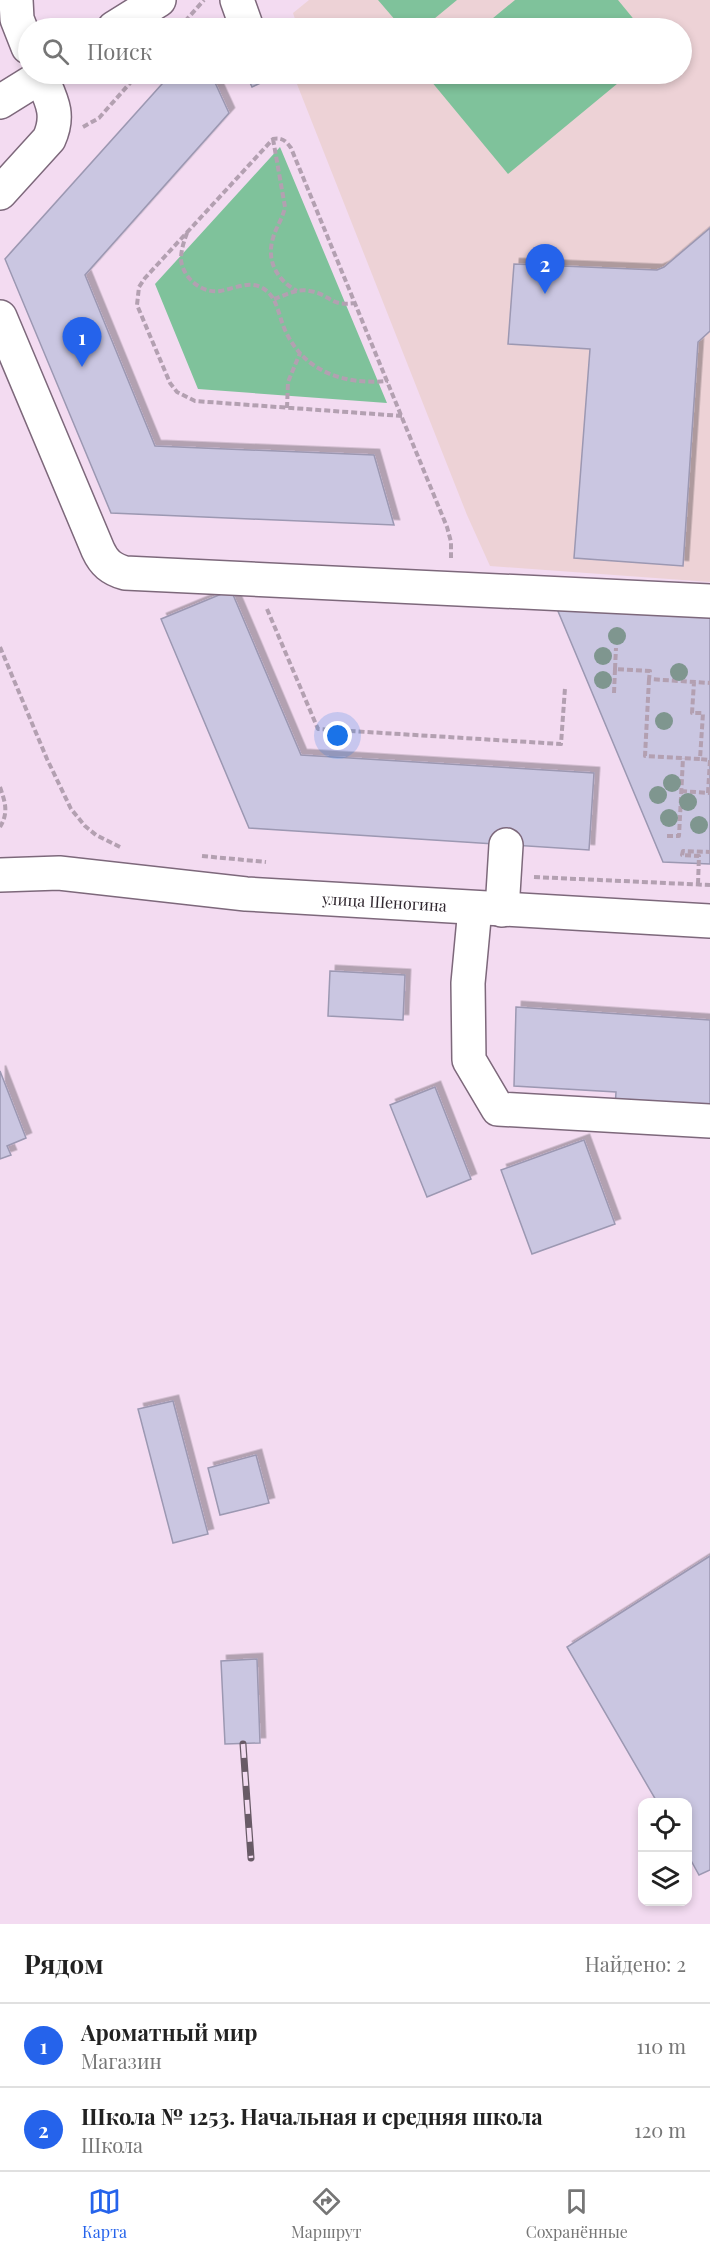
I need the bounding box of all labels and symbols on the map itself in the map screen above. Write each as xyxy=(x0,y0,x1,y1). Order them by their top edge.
pin: 2 xyxy=(526,244,564,294)
pin: 1 xyxy=(62,318,101,367)
your location xyxy=(323,721,352,750)
street label: улица Шеногина xyxy=(321,887,448,916)

